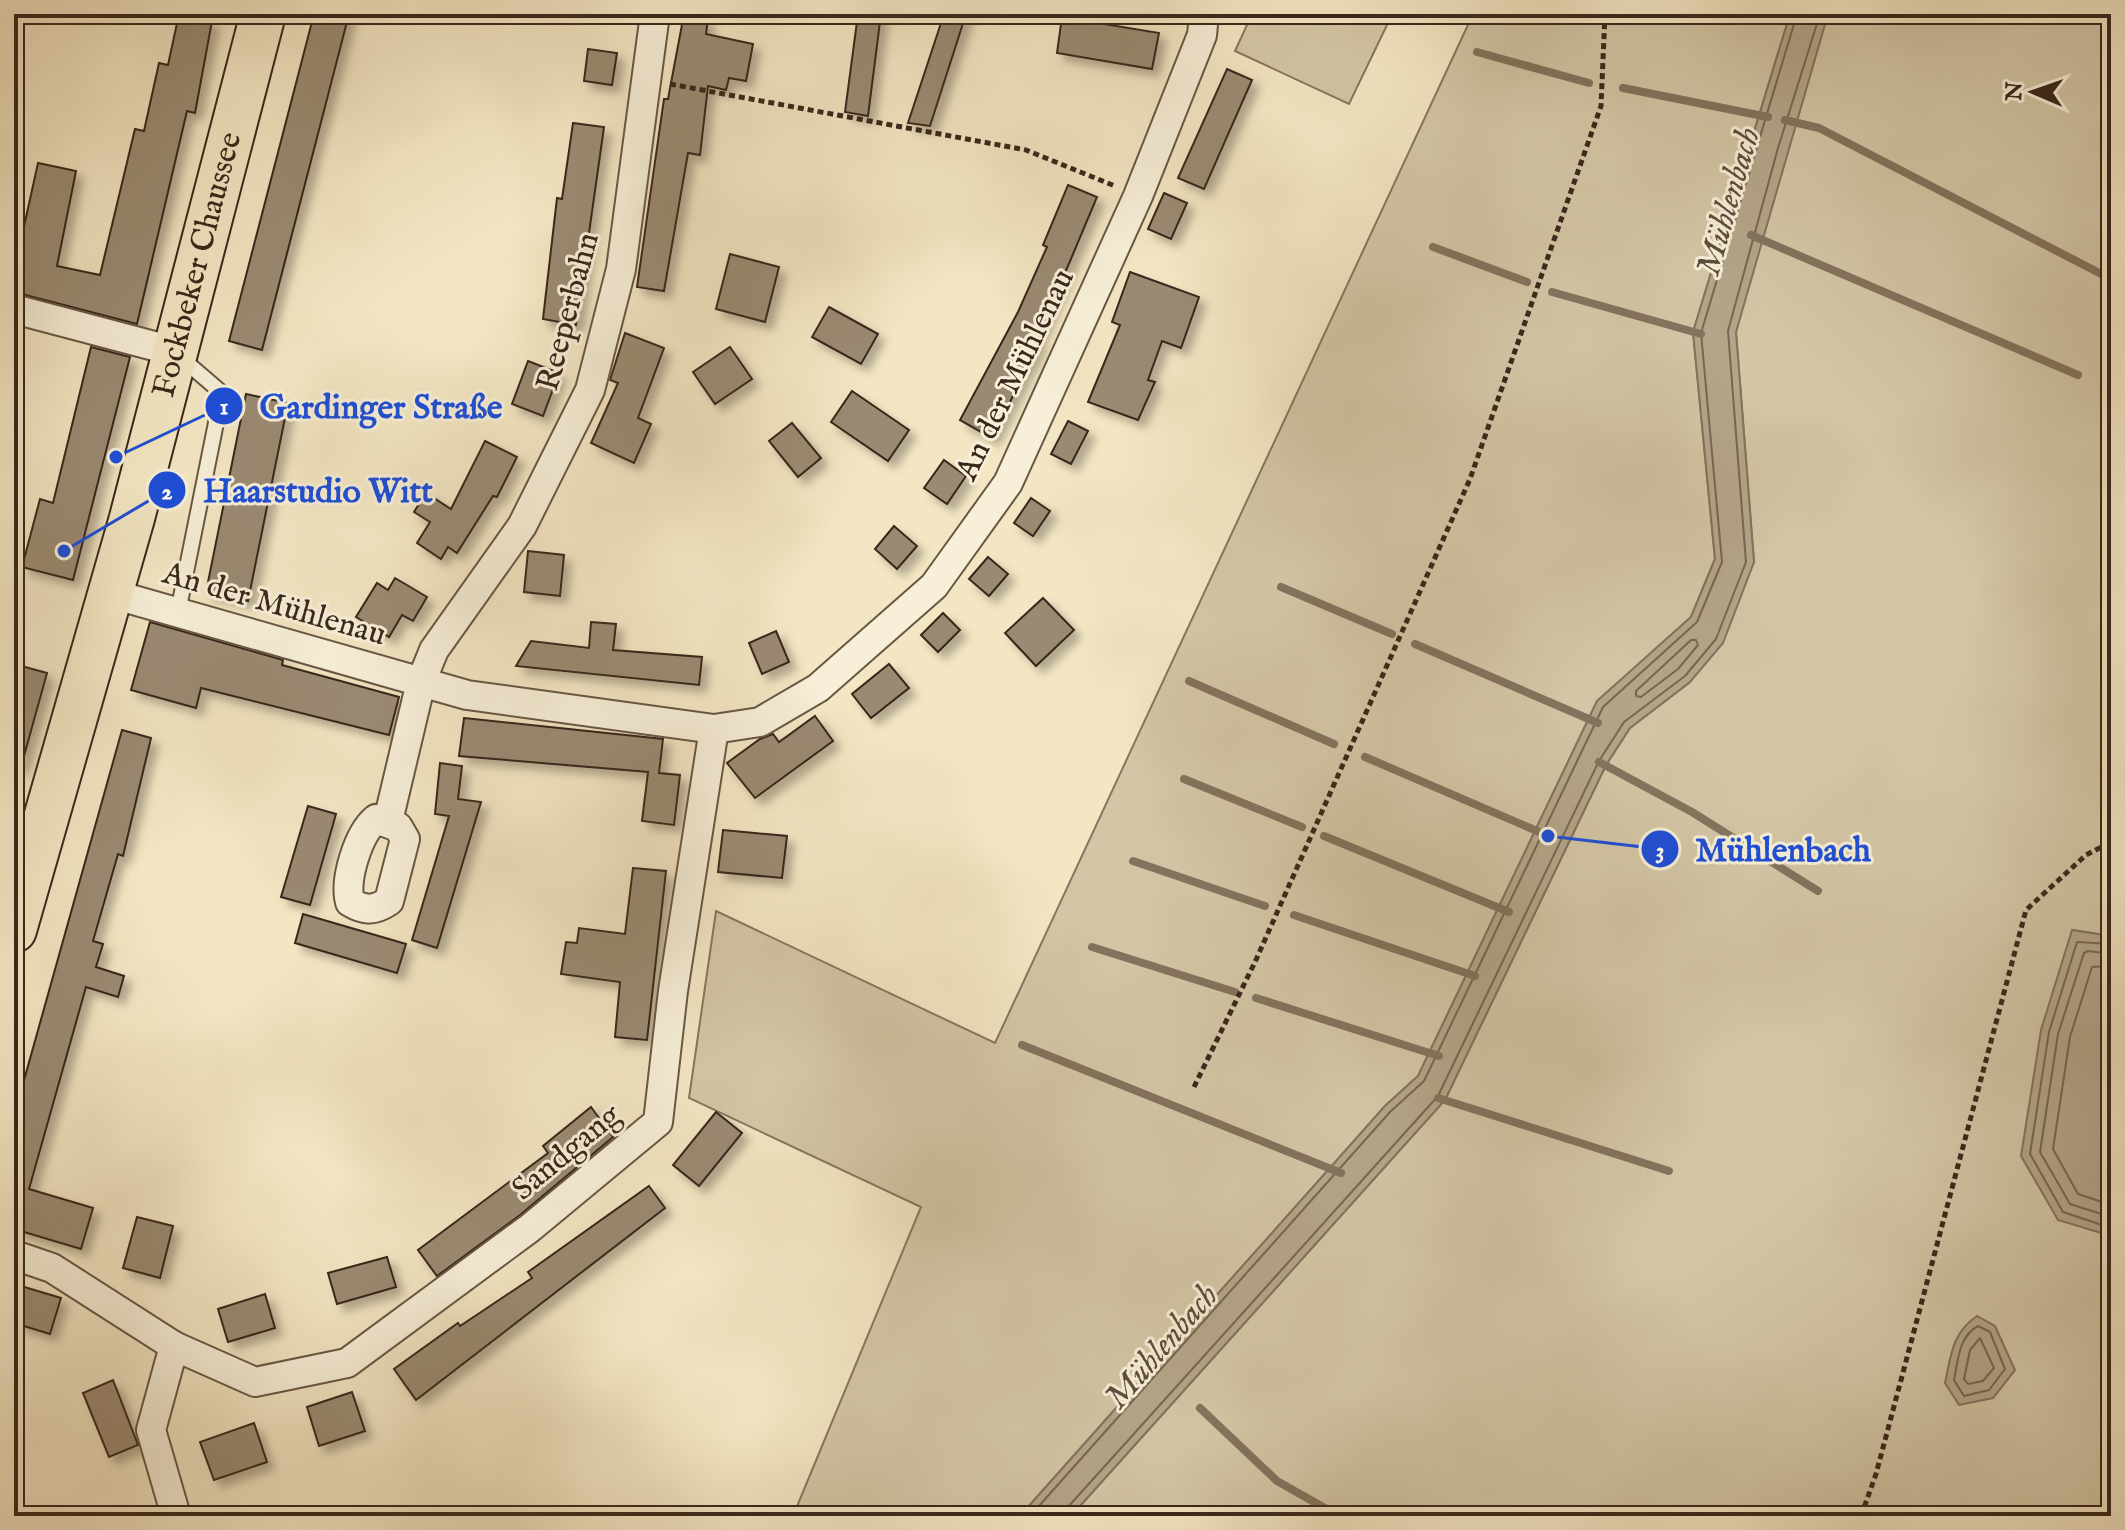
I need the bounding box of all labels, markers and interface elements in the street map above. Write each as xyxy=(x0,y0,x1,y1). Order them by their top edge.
north arrow xyxy=(1993,52,2073,132)
text: N xyxy=(2001,81,2029,102)
water label: Mühlenbach xyxy=(1687,123,1771,281)
street label: Fockbeker Chaussee xyxy=(144,128,252,402)
street label: Reeperbahn xyxy=(528,228,610,396)
street label: An der Mühlenau xyxy=(947,263,1085,488)
callout: Gardinger Straße xyxy=(204,377,519,435)
text: Gardinger Straße xyxy=(260,387,503,430)
text: 1 xyxy=(220,392,229,423)
callout: Haarstudio Witt xyxy=(147,461,449,519)
text: Haarstudio Witt xyxy=(203,471,433,514)
text: 2 xyxy=(161,477,173,508)
street label: An der Mühlenau xyxy=(157,553,390,656)
callout: Mühlenbach xyxy=(1640,820,1887,878)
text: Mühlenbach xyxy=(1695,830,1872,873)
text: 3 xyxy=(1656,836,1664,867)
street label: Sandgang xyxy=(504,1095,630,1210)
water label: Mühlenbach xyxy=(1096,1275,1228,1419)

